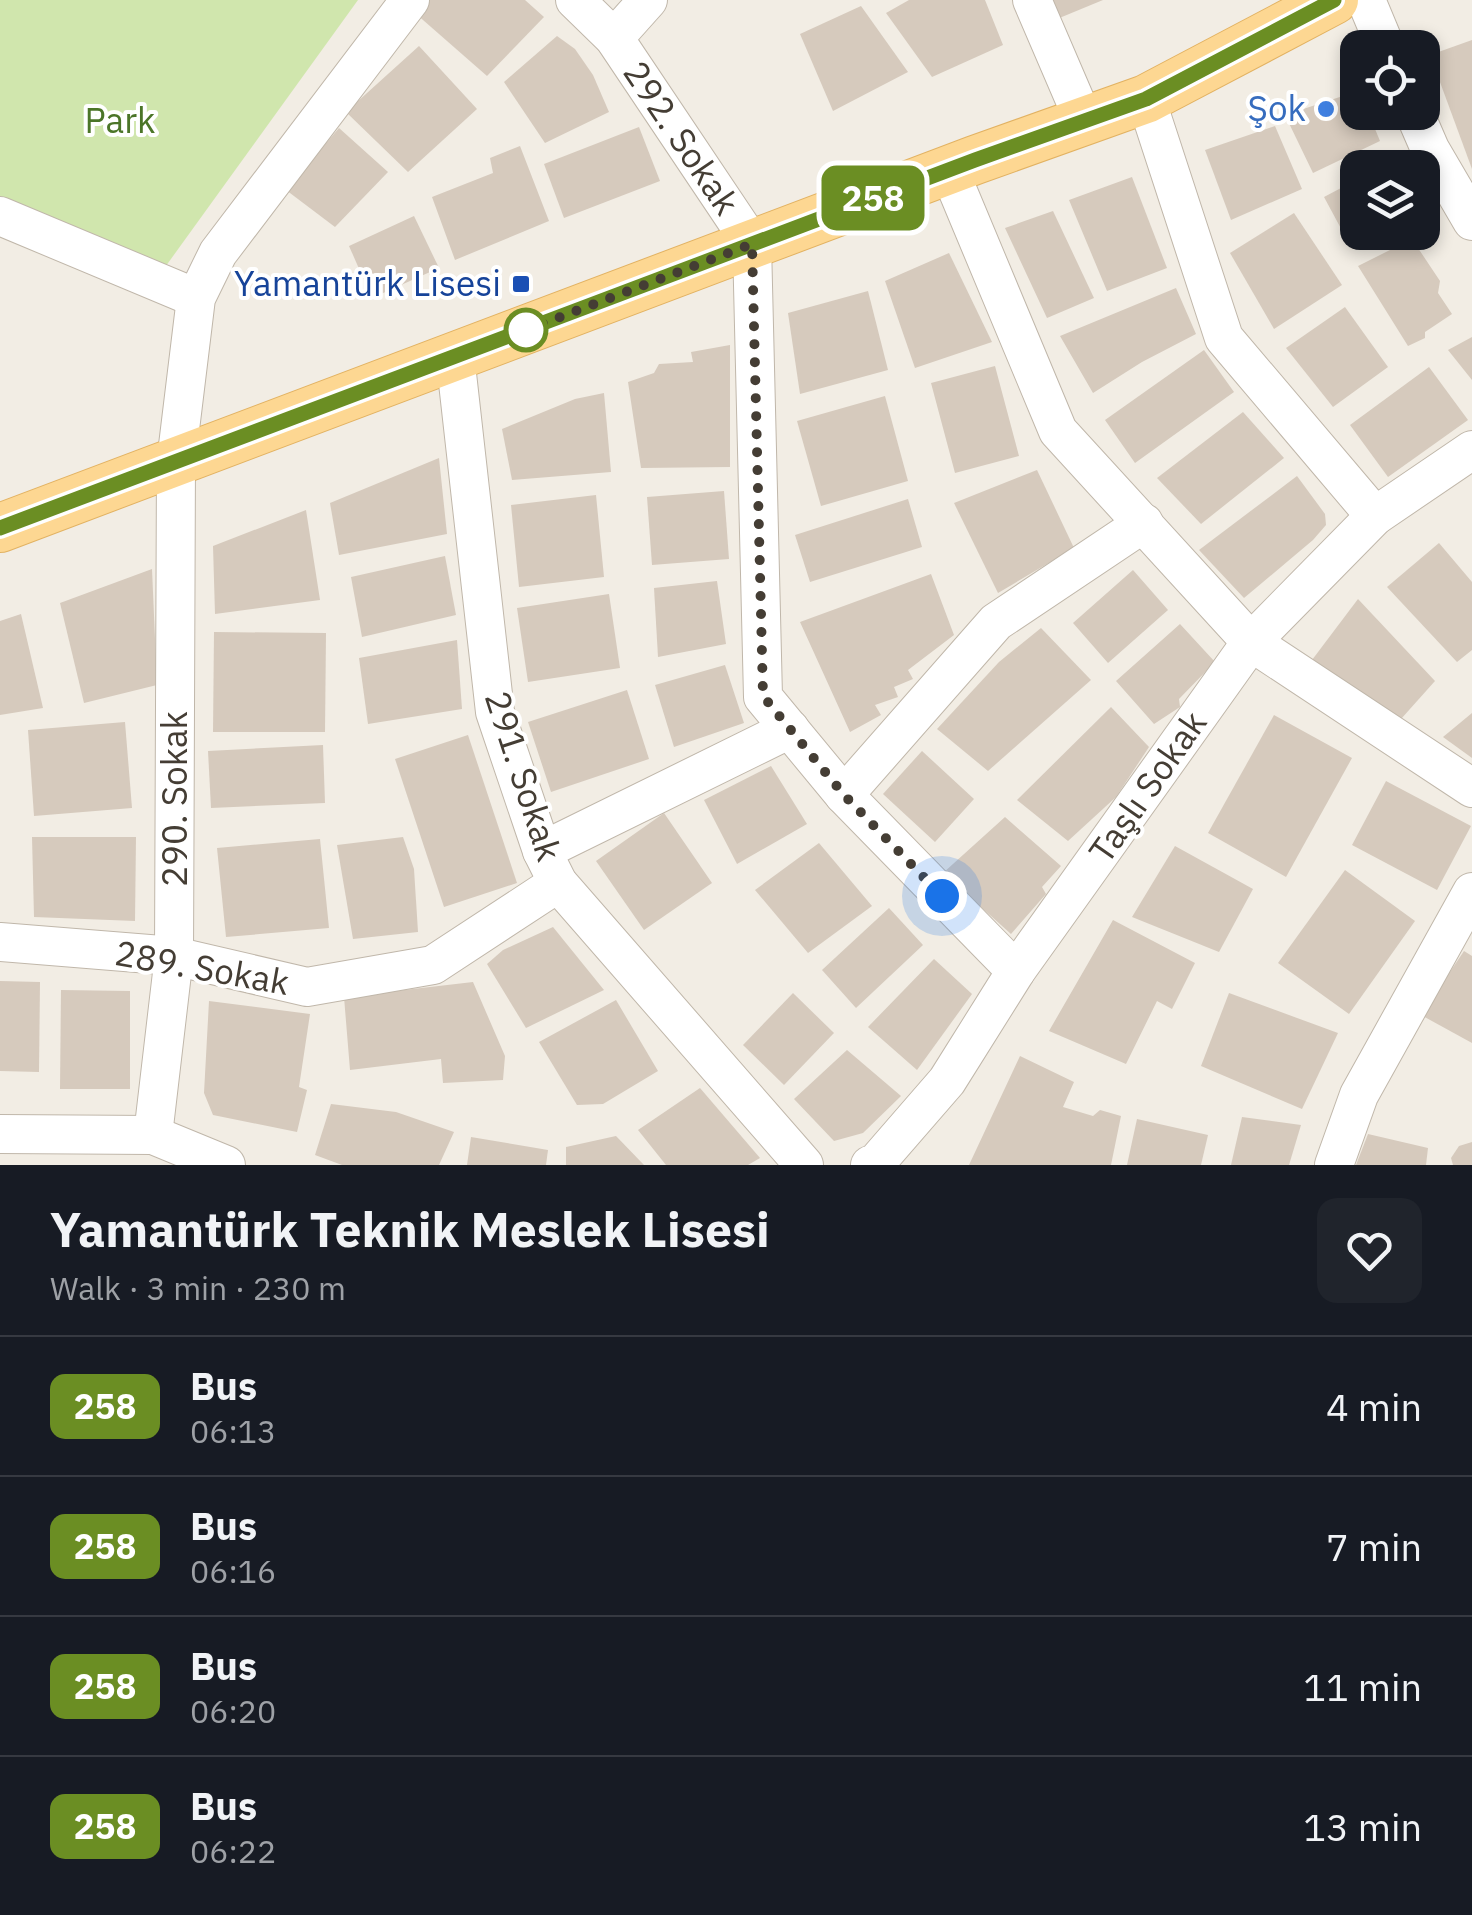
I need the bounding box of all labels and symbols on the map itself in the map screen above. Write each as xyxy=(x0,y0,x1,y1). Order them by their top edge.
street label: 292. Sokak xyxy=(614,52,750,223)
place label: Şok xyxy=(1248,85,1306,131)
park label: Park xyxy=(85,97,155,143)
marker: Şok xyxy=(1315,98,1337,120)
line badge: 258 xyxy=(816,166,930,230)
place label: Yamantürk Lisesi xyxy=(234,260,501,306)
marker: Yamantürk Lisesi xyxy=(510,273,532,295)
unlabelled marker xyxy=(505,309,547,351)
street label: 291. Sokak xyxy=(475,685,573,867)
street label: Taşlı Sokak xyxy=(1078,701,1216,871)
street label: 290. Sokak xyxy=(151,711,197,887)
your location xyxy=(917,871,967,921)
street label: 289. Sokak xyxy=(111,929,293,1005)

